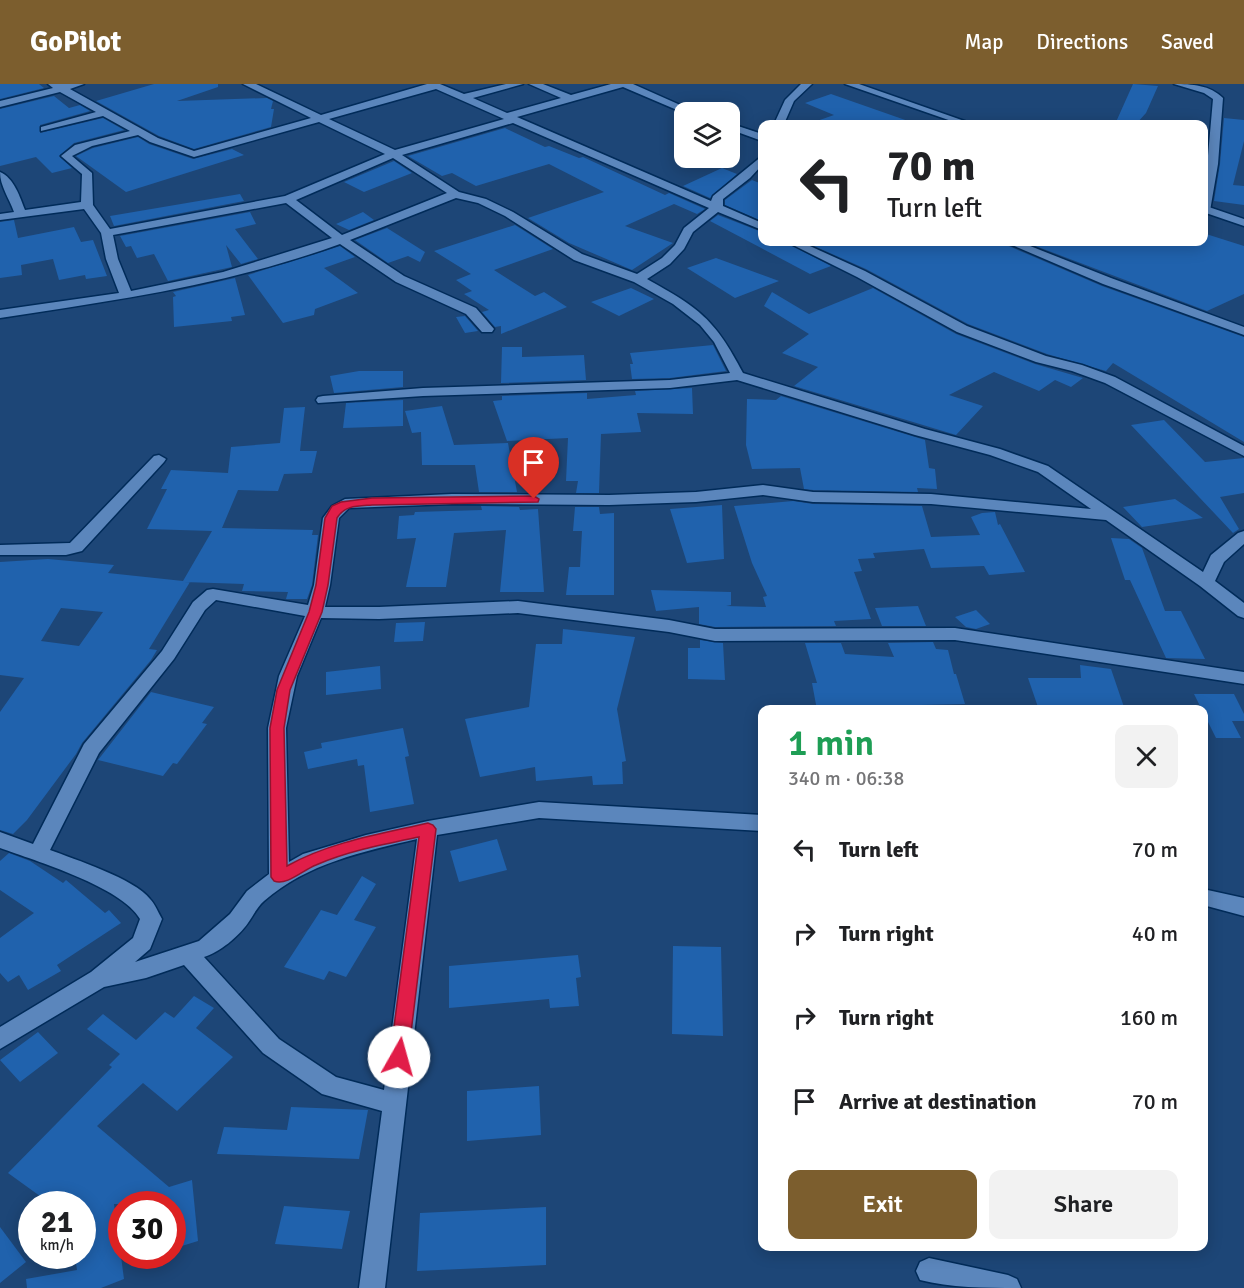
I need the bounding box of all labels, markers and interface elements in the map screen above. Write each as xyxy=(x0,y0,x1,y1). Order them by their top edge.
text: GoPilot xyxy=(30,25,121,59)
text: Map xyxy=(965,29,1003,55)
text: Directions xyxy=(1036,29,1128,55)
text: Saved xyxy=(1161,29,1214,55)
map controls xyxy=(674,102,740,168)
button: layers xyxy=(674,102,740,168)
text: 70 m xyxy=(887,141,976,192)
icon: left xyxy=(788,144,866,222)
text: Turn left xyxy=(887,192,982,225)
pin xyxy=(508,437,559,499)
icon: arrive xyxy=(517,446,550,479)
text: 1 min xyxy=(788,721,874,766)
button: close xyxy=(1115,725,1178,788)
text: 340 m · 06:38 xyxy=(788,766,904,791)
icon: left xyxy=(788,833,821,866)
text: Turn left xyxy=(839,836,919,863)
text: 70 m xyxy=(1132,836,1178,863)
icon: right xyxy=(788,917,821,950)
text: Turn right xyxy=(839,920,934,947)
text: 40 m xyxy=(1132,920,1178,947)
icon: right xyxy=(788,1001,821,1034)
text: Turn right xyxy=(839,1004,934,1031)
text: 160 m xyxy=(1120,1004,1178,1031)
position arrow xyxy=(367,1025,431,1089)
icon: arrive xyxy=(788,1085,821,1118)
text: Arrive at destination xyxy=(839,1088,1036,1115)
text: 70 m xyxy=(1132,1088,1178,1115)
button: Exit xyxy=(788,1170,977,1239)
button: Share xyxy=(989,1170,1178,1239)
speed limit sign: 30 xyxy=(108,1191,186,1269)
text: 21 xyxy=(41,1204,73,1241)
text: km/h xyxy=(40,1236,74,1254)

